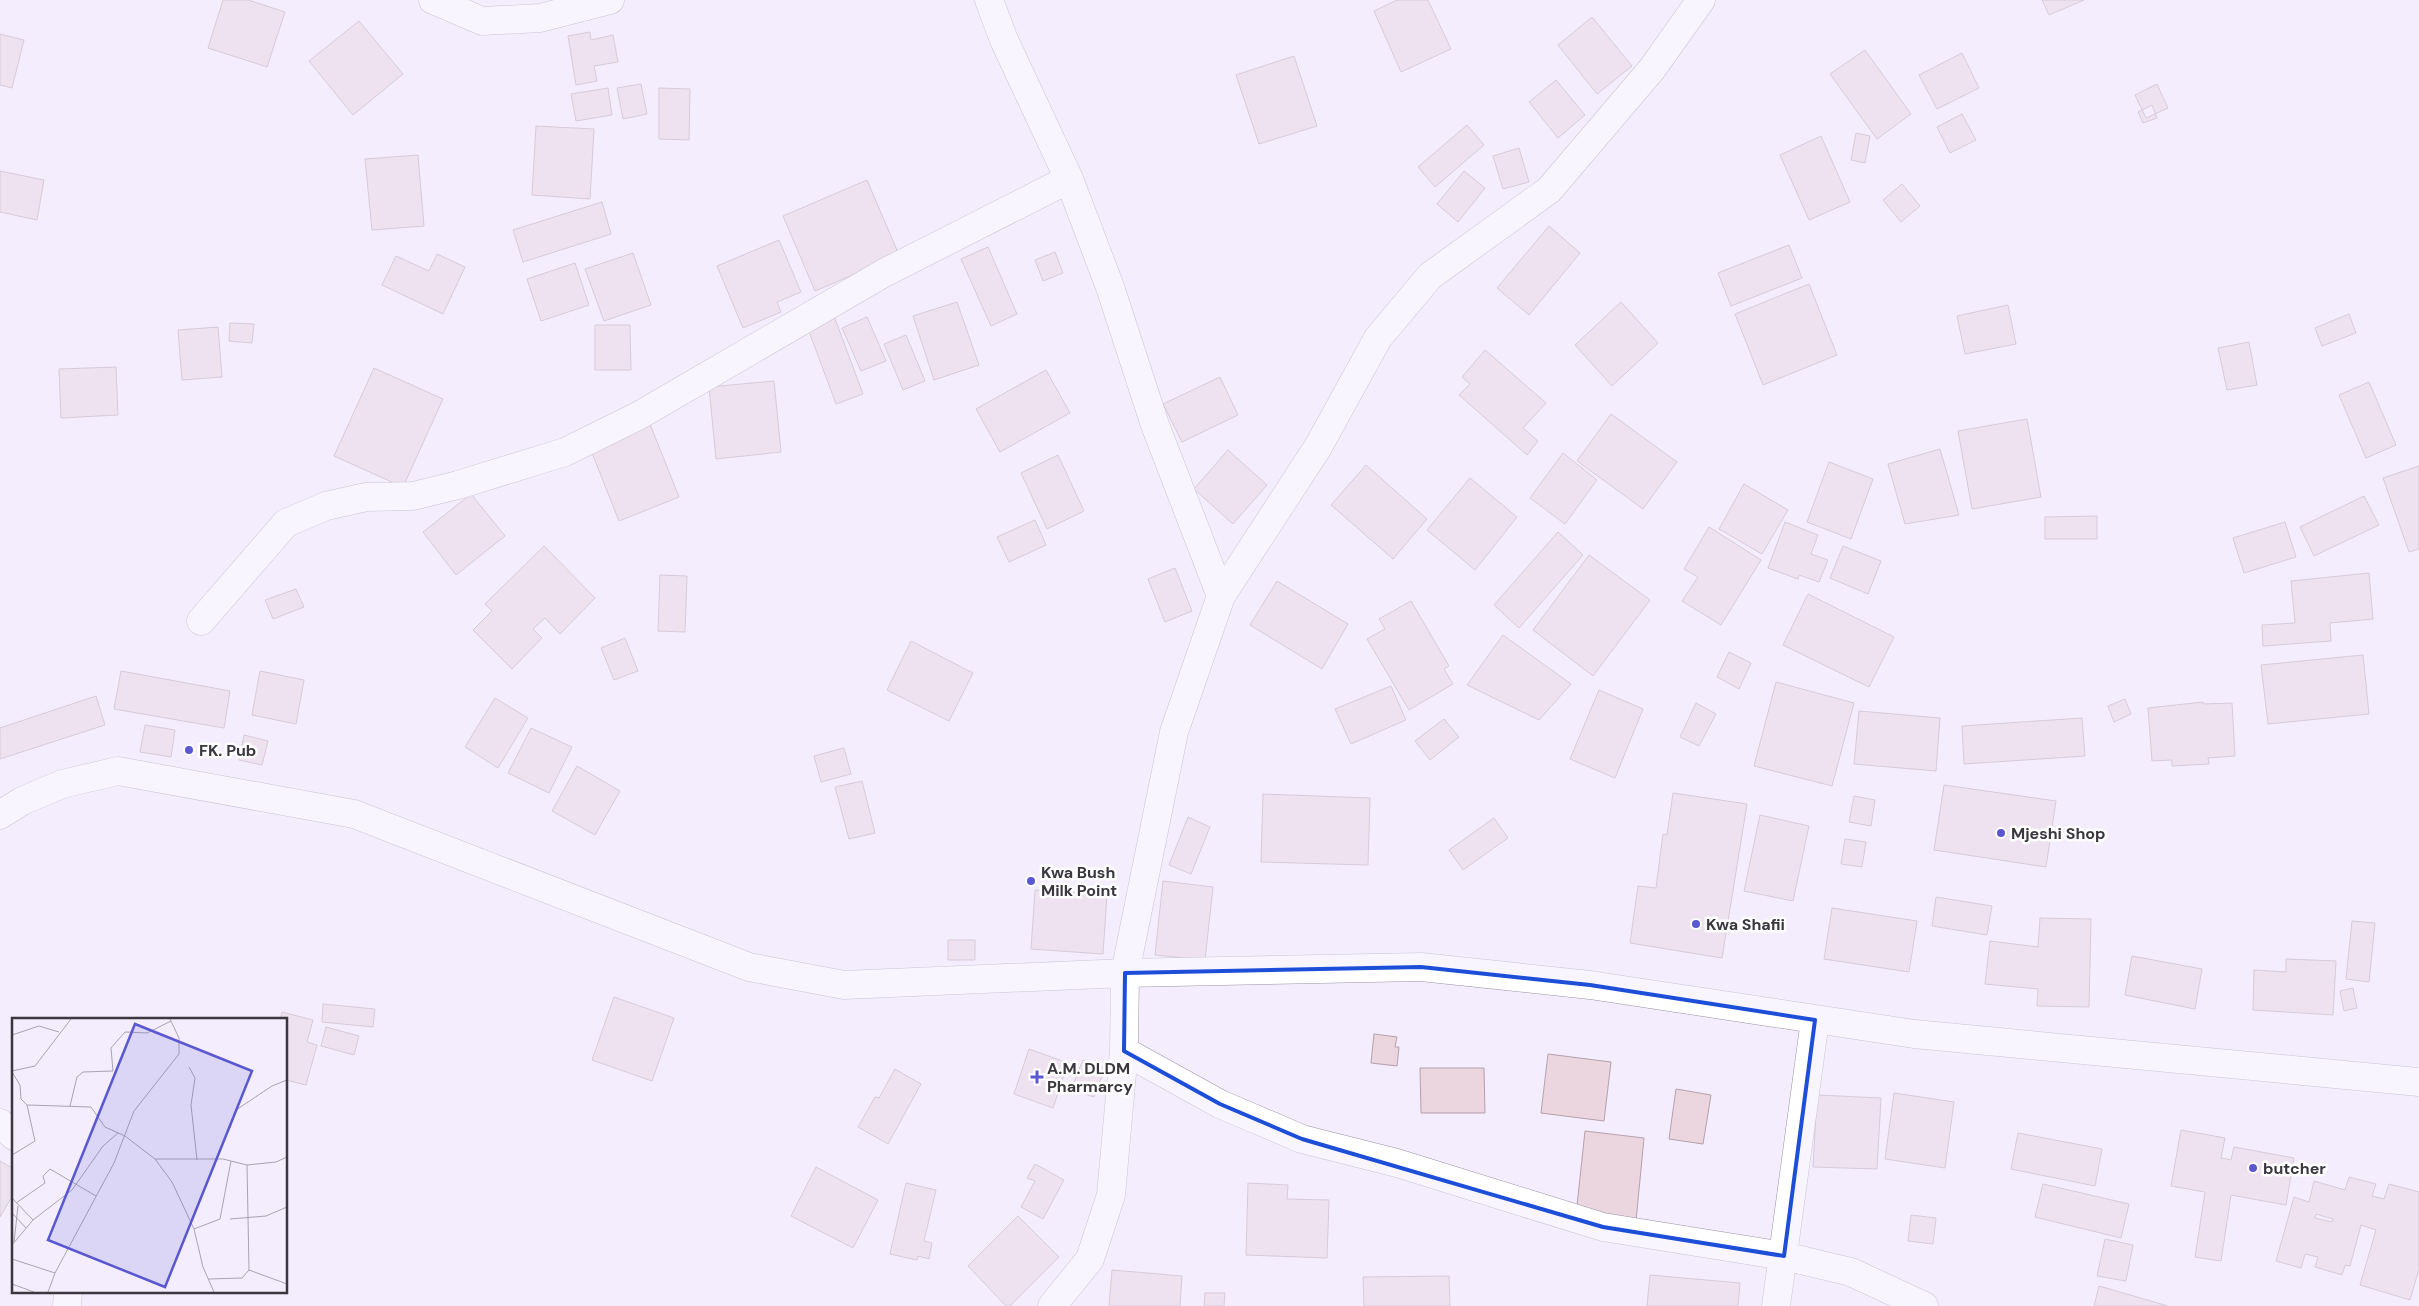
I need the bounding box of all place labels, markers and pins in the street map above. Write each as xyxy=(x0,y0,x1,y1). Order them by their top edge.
place label: FK. Pub xyxy=(199,740,256,761)
marker: FK. Pub xyxy=(183,744,195,756)
place label: Mjeshi Shop xyxy=(2011,823,2106,844)
marker: Mjeshi Shop xyxy=(1995,827,2007,839)
place label: Kwa Bush Milk Point xyxy=(1041,862,1117,901)
marker: Kwa Bush Milk Point xyxy=(1025,875,1037,887)
place label: Kwa Shafii xyxy=(1706,914,1785,935)
marker: Kwa Shafii xyxy=(1690,918,1702,930)
place label: A.M. DLDM Pharmarcy xyxy=(1047,1058,1133,1097)
marker: A.M. DLDM Pharmarcy xyxy=(1031,1071,1043,1083)
place label: butcher xyxy=(2263,1158,2326,1179)
marker: butcher xyxy=(2247,1162,2259,1174)

